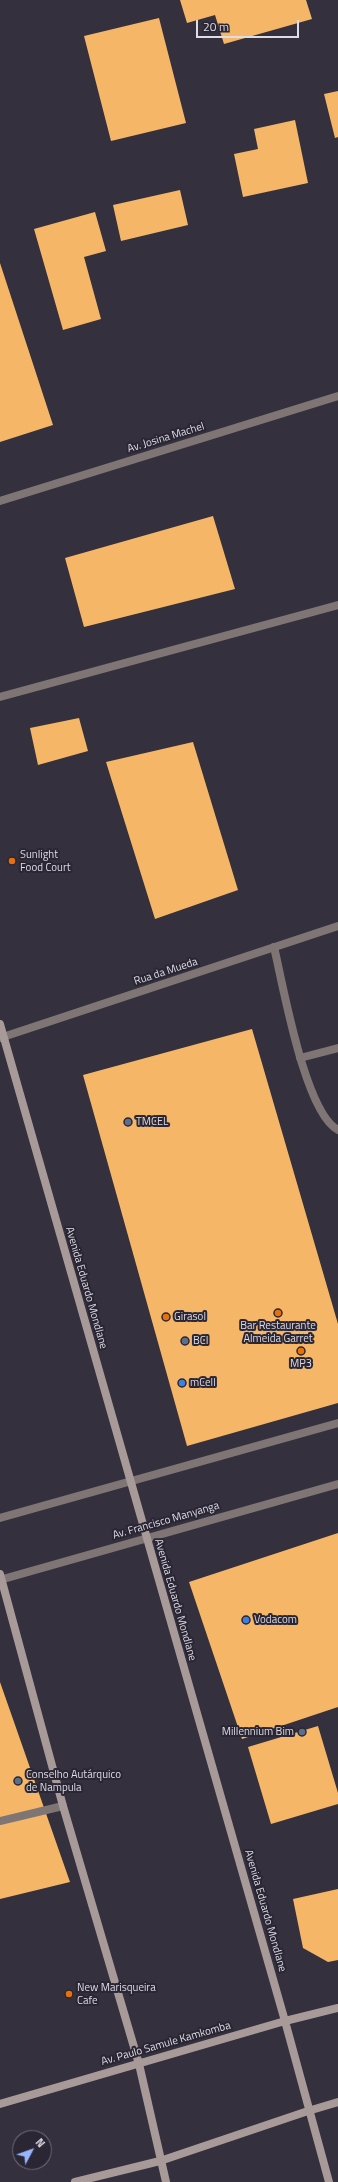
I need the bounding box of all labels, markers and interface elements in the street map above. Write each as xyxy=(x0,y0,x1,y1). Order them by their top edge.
scale bar xyxy=(198,12,301,38)
text: 20 m xyxy=(203,17,229,36)
street label: Av. Josina Machel xyxy=(126,420,206,456)
place label: Sunlight Food Court xyxy=(20,848,71,874)
marker: Sunlight Food Court xyxy=(7,856,17,866)
street label: Rua da Mueda xyxy=(132,955,200,989)
place label: TMCEL xyxy=(136,1115,168,1129)
marker: TMCEL xyxy=(123,1117,133,1127)
street label: Avenida Eduardo Mondlane xyxy=(62,1225,110,1351)
marker: Bar Restaurante Almeida Garret xyxy=(273,1308,283,1318)
place label: Girasol xyxy=(174,1310,206,1324)
marker: Girasol xyxy=(161,1312,171,1322)
place label: Bar Restaurante Almeida Garret xyxy=(240,1319,316,1345)
place label: BCI xyxy=(193,1334,208,1348)
marker: BCI xyxy=(180,1336,190,1346)
marker: MP3 xyxy=(296,1346,306,1356)
place label: MP3 xyxy=(290,1357,312,1371)
place label: mCell xyxy=(190,1376,216,1390)
marker: mCell xyxy=(177,1378,187,1388)
street label: Av. Francisco Manyanga xyxy=(111,1499,221,1543)
street label: Avenida Eduardo Mondlane xyxy=(151,1537,199,1663)
place label: Vodacom xyxy=(254,1613,297,1627)
marker: Vodacom xyxy=(241,1615,251,1625)
place label: Millennium Bim xyxy=(222,1725,294,1739)
marker: Millennium Bim xyxy=(297,1727,307,1737)
place label: Conselho Autárquico de Nampula xyxy=(26,1768,121,1794)
marker: Conselho Autárquico de Nampula xyxy=(13,1776,23,1786)
street label: Avenida Eduardo Mondlane xyxy=(241,1848,289,1974)
place label: New Marisqueira Cafe xyxy=(77,1981,156,2007)
marker: New Marisqueira Cafe xyxy=(64,1989,74,1999)
street label: Av. Paulo Samule Kamkomba xyxy=(100,2019,232,2069)
north arrow xyxy=(12,2130,52,2170)
text: N xyxy=(32,2135,49,2151)

